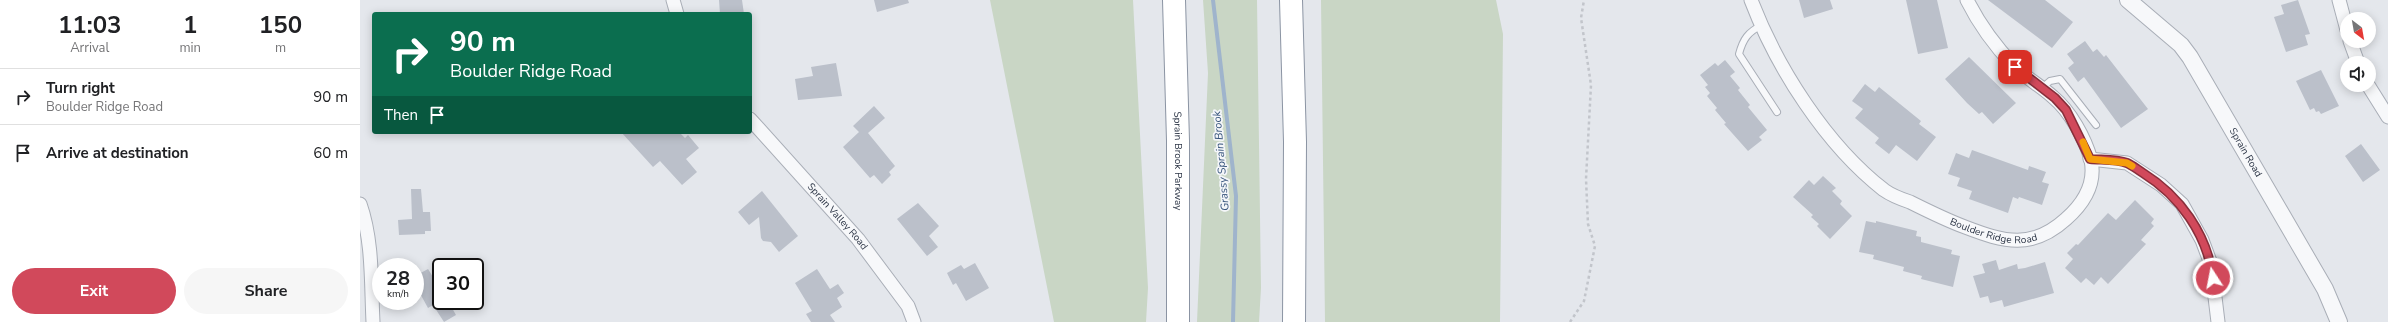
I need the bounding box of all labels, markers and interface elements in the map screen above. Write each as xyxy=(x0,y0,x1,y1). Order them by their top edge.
text: 11:03 xyxy=(58,9,121,41)
text: 1 xyxy=(183,9,197,41)
text: 150 xyxy=(259,9,302,41)
north arrow xyxy=(2340,12,2376,48)
map controls xyxy=(2340,12,2376,92)
text: 90 m xyxy=(450,23,516,61)
icon: right xyxy=(384,28,436,80)
text: Arrival xyxy=(70,39,109,57)
text: min xyxy=(179,39,201,57)
text: m xyxy=(275,39,286,57)
pin xyxy=(1998,50,2032,84)
icon: arrive xyxy=(2004,56,2026,78)
button: sound xyxy=(2340,56,2376,92)
text: Boulder Ridge Road xyxy=(450,59,612,83)
text: Turn right xyxy=(46,78,115,98)
icon: right xyxy=(12,86,34,108)
text: 90 m xyxy=(313,87,348,107)
text: Boulder Ridge Road xyxy=(46,98,163,116)
icon: arrive xyxy=(426,104,448,126)
text: Then xyxy=(384,105,418,125)
water label: Grassy Sprain Brook xyxy=(1209,110,1233,212)
street label: Sprain Brook Parkway xyxy=(1170,111,1185,211)
street label: Sprain Road xyxy=(2226,125,2265,180)
icon: arrive xyxy=(12,142,34,164)
text: Arrive at destination xyxy=(46,143,189,163)
text: 60 m xyxy=(313,143,348,163)
street label: Sprain Valley Road xyxy=(804,180,871,253)
street label: Boulder Ridge Road xyxy=(1948,215,2039,247)
position arrow xyxy=(2192,257,2234,299)
speed limit sign: 30 xyxy=(432,258,484,310)
text: 28 xyxy=(386,265,410,292)
button: Exit xyxy=(12,268,176,314)
button: Share xyxy=(184,268,348,314)
text: km/h xyxy=(387,287,409,301)

